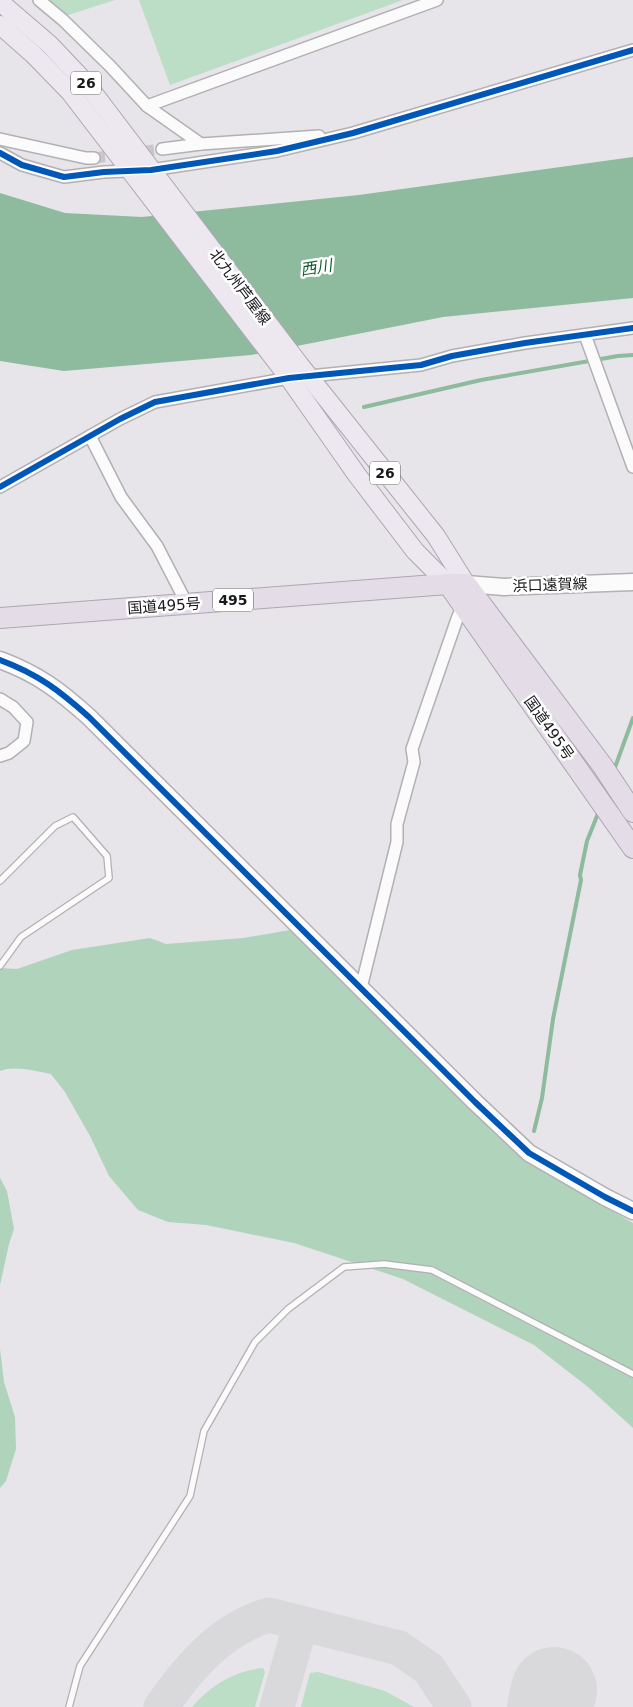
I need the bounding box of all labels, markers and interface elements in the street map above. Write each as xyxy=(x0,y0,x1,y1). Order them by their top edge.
road number: 26 xyxy=(71,72,101,95)
street label: 北九州芦屋線 xyxy=(206,246,274,328)
water label: 西川 xyxy=(299,255,335,279)
road number: 26 xyxy=(370,462,400,484)
street label: 浜口遠賀線 xyxy=(512,575,588,595)
road number: 495 xyxy=(213,588,253,612)
street label: 国道495号 xyxy=(127,594,201,618)
street label: 国道495号 xyxy=(521,693,577,763)

